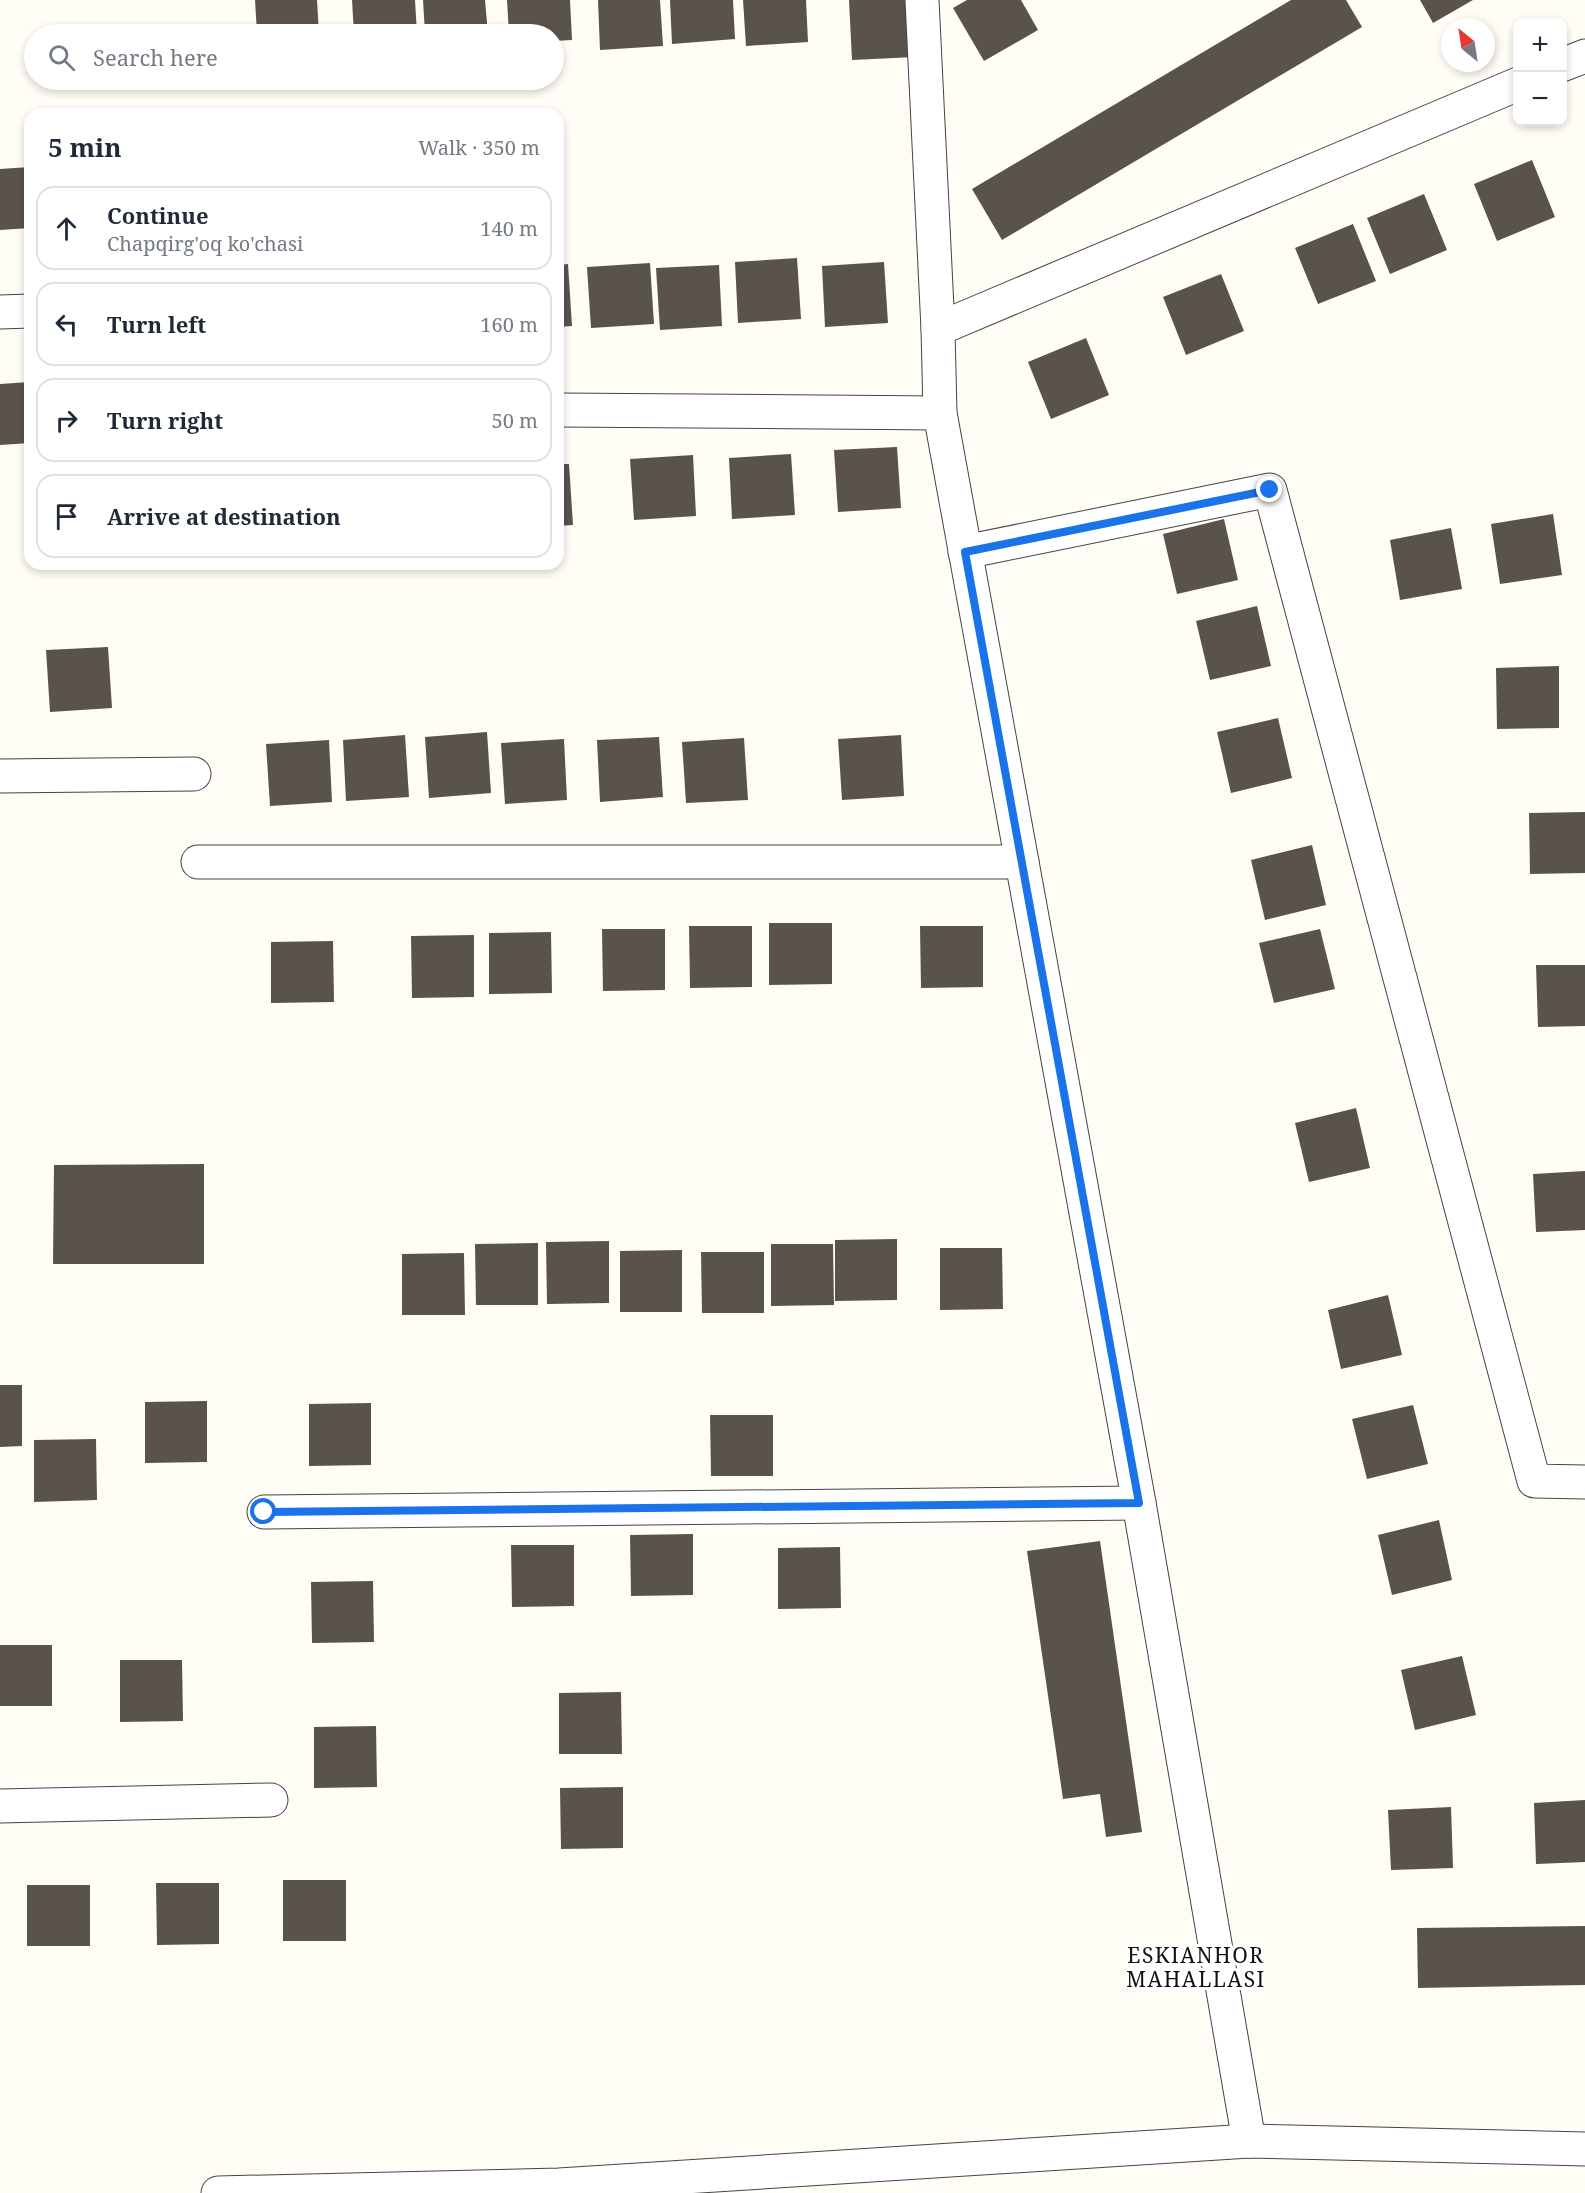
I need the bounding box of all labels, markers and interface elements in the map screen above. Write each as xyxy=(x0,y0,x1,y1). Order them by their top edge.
north arrow xyxy=(1441,18,1495,72)
map controls xyxy=(1513,18,1567,126)
button: + xyxy=(1513,18,1567,72)
search box xyxy=(24,24,564,90)
icon: search xyxy=(45,41,78,74)
text: Search here xyxy=(93,42,218,72)
button: − xyxy=(1513,72,1567,126)
text: 5 min xyxy=(48,129,122,165)
text: Walk · 350 m xyxy=(418,134,540,161)
text: Continue xyxy=(107,200,209,230)
icon: ahead xyxy=(50,212,83,245)
text: 140 m xyxy=(480,215,538,242)
text: Chapqirg'oq ko'chasi xyxy=(107,230,303,257)
icon: left xyxy=(50,308,83,341)
text: Turn left xyxy=(107,309,206,339)
text: 160 m xyxy=(480,311,538,338)
icon: right xyxy=(50,404,83,437)
text: Turn right xyxy=(107,405,223,435)
text: 50 m xyxy=(492,407,538,434)
route end xyxy=(1256,476,1282,502)
icon: arrive xyxy=(50,500,83,533)
text: Arrive at destination xyxy=(107,501,341,531)
route start xyxy=(250,1498,276,1524)
district label: ESKIANHOR MAHALLASI xyxy=(1126,1941,1266,1993)

